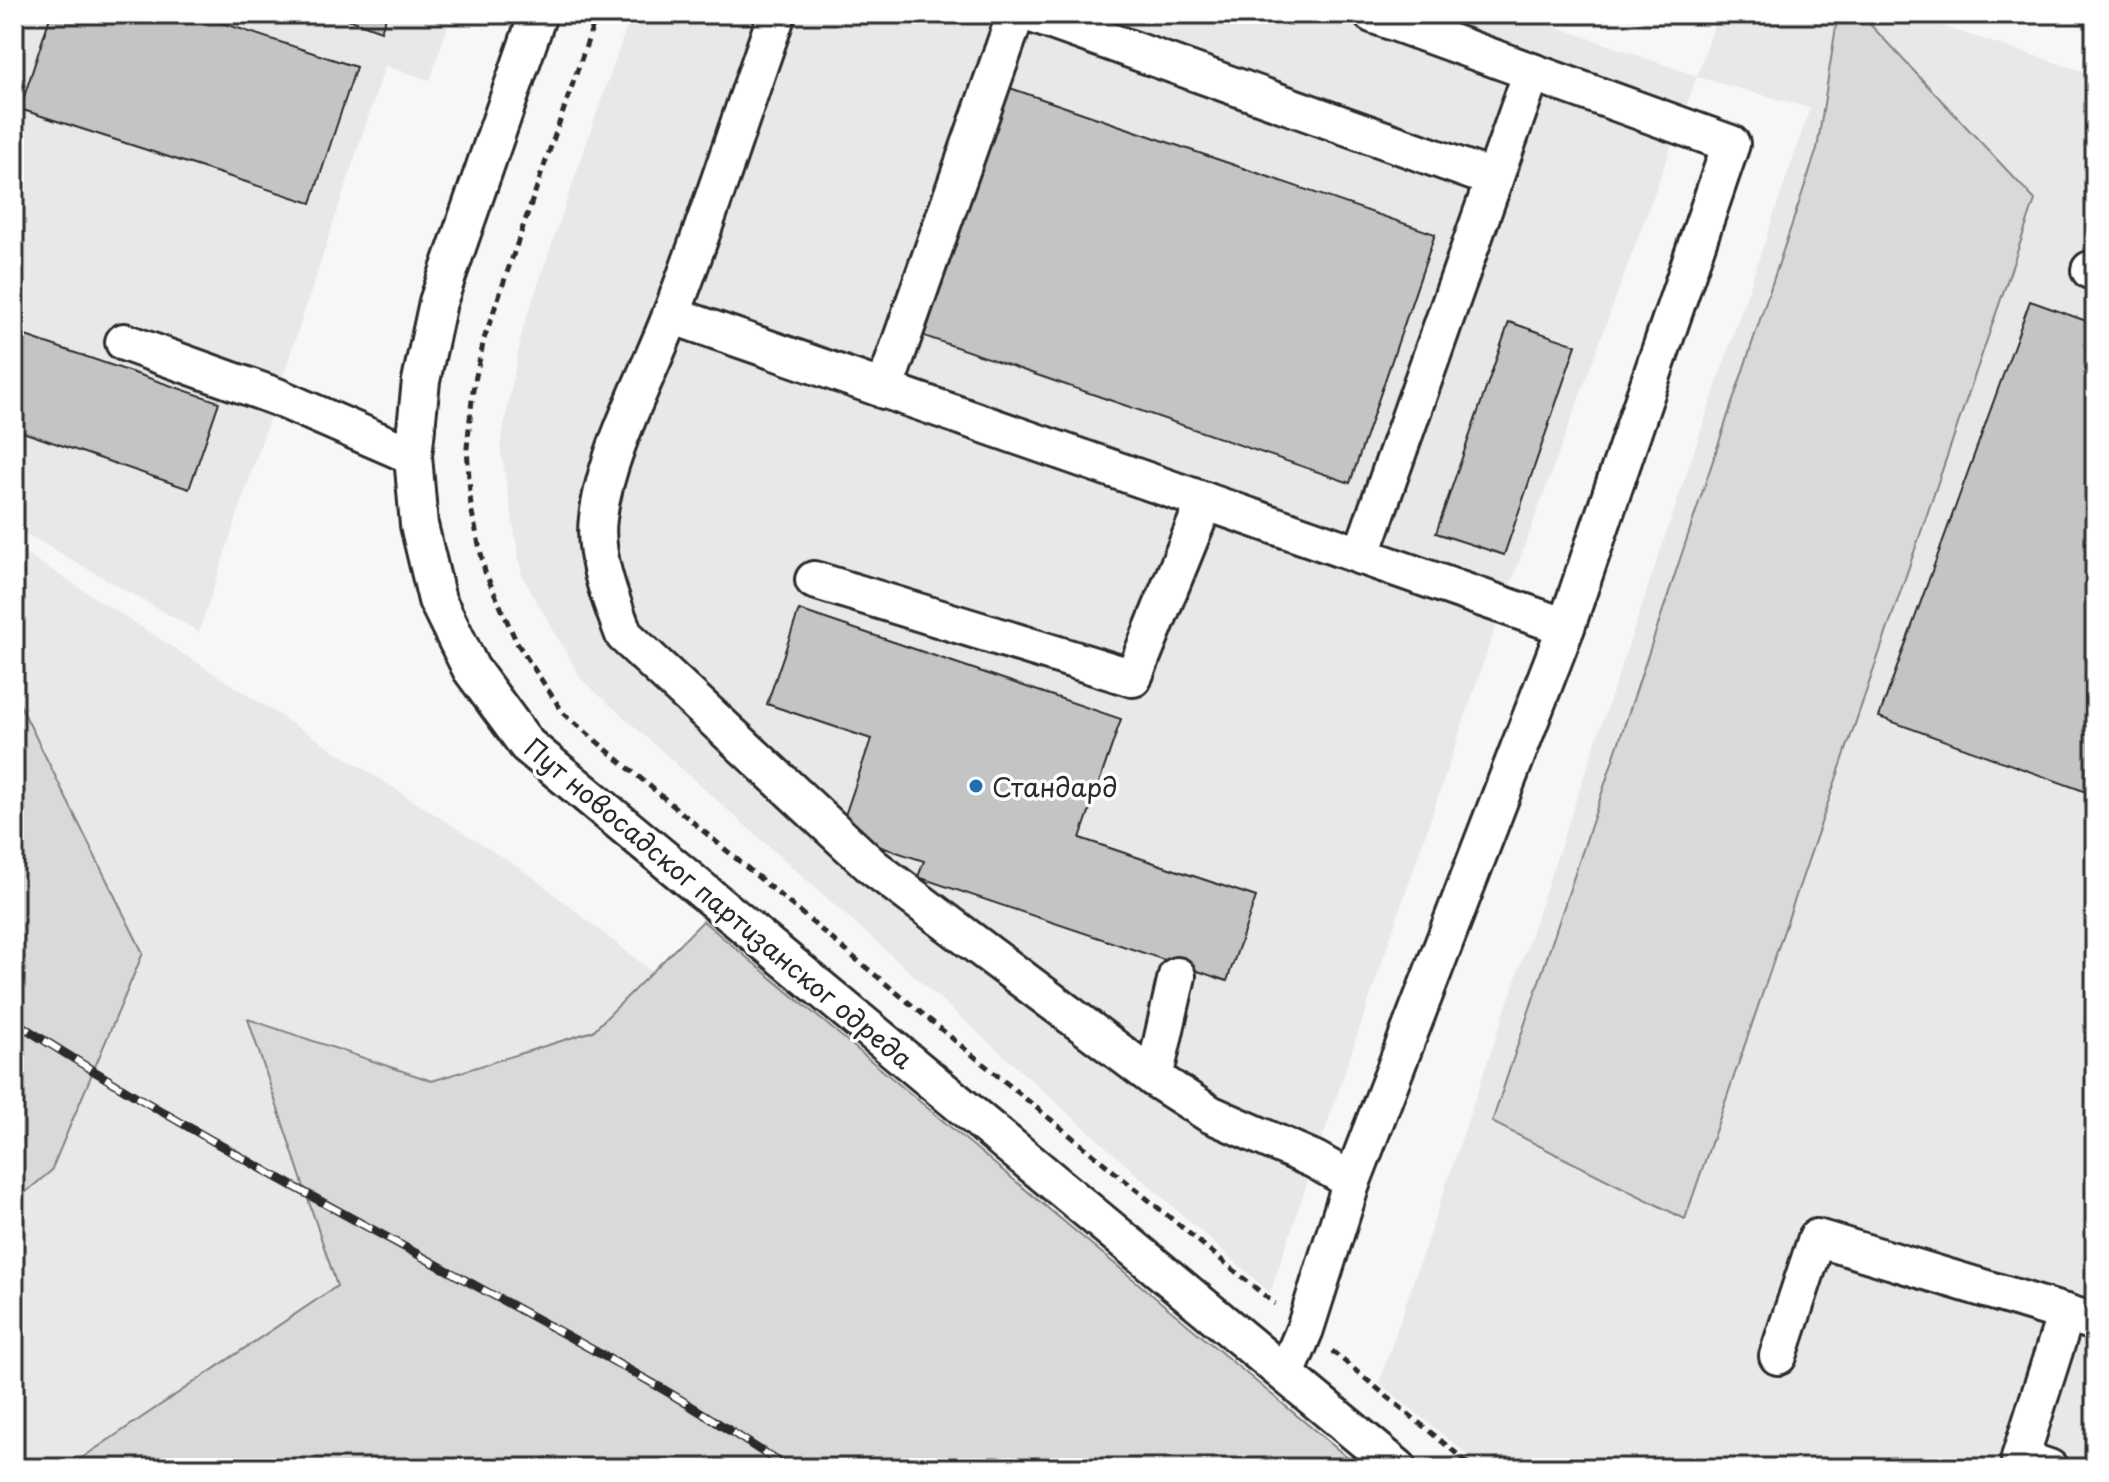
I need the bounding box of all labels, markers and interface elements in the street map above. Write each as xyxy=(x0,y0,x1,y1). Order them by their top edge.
street label: Пут новосадског партизанског одреда xyxy=(516,728,922,1078)
place label: Стандард xyxy=(992,767,1118,806)
marker: Стандард xyxy=(967,777,985,795)

